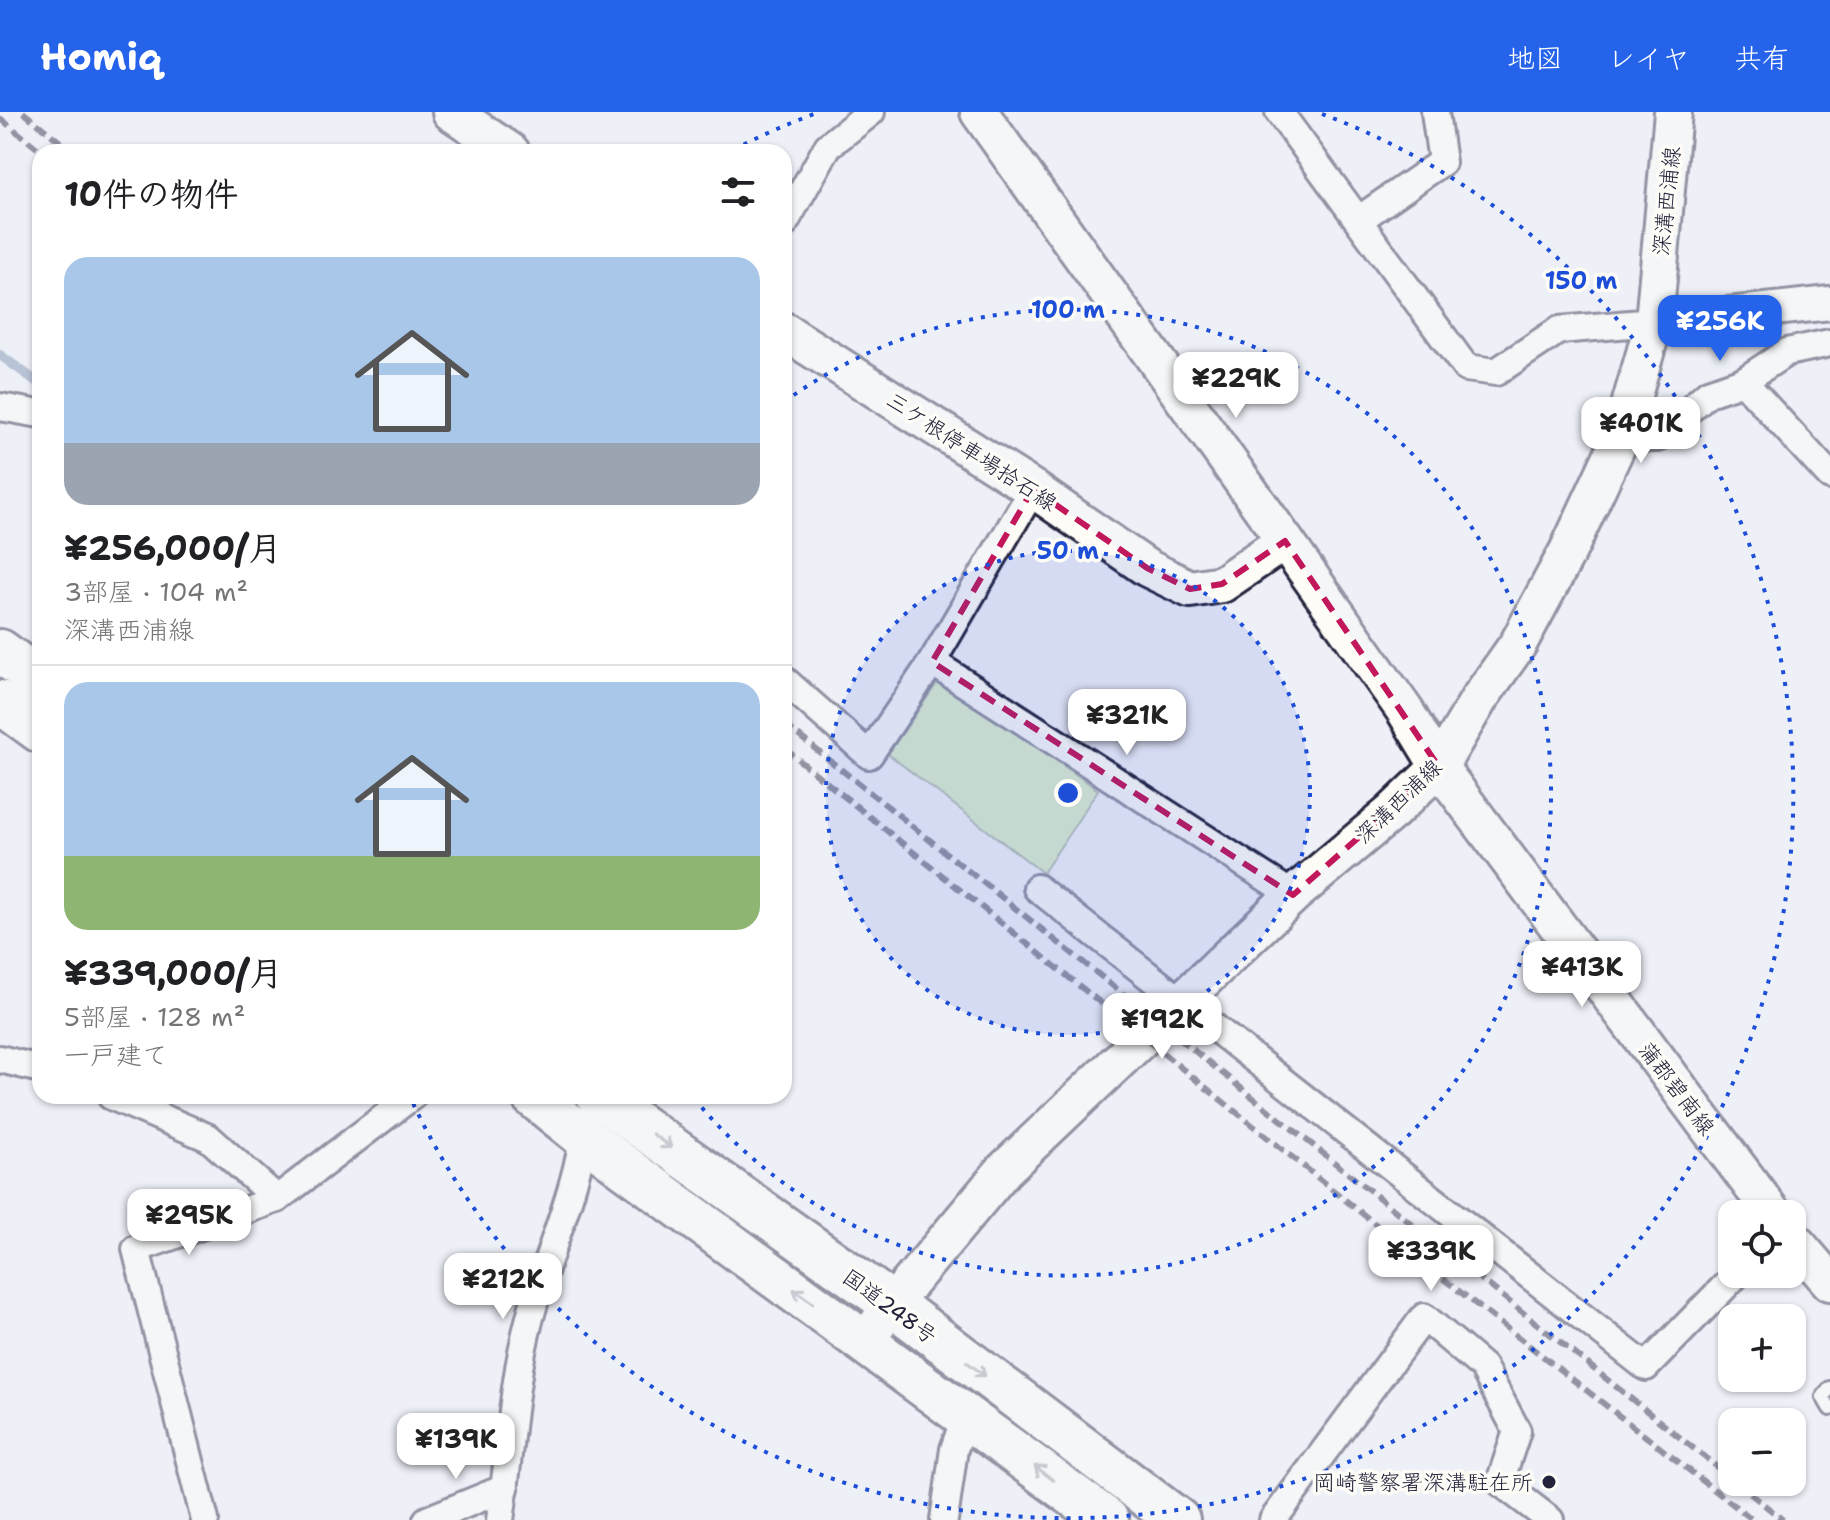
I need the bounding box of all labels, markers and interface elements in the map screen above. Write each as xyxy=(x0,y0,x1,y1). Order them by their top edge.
text: Homiq xyxy=(40,31,162,82)
text: 地図 xyxy=(1507,39,1563,77)
text: レイヤ xyxy=(1607,39,1690,77)
text: 共有 xyxy=(1734,39,1790,77)
street label: 深溝西浦線 xyxy=(1646,145,1687,257)
icon: filters xyxy=(716,170,760,214)
text: 10件の物件 xyxy=(64,171,238,217)
text: 150 m xyxy=(1545,265,1617,297)
text: 100 m xyxy=(1031,294,1105,326)
pin: ¥256K xyxy=(1664,295,1776,363)
text: ¥256K xyxy=(1676,303,1764,338)
icon: home xyxy=(340,309,484,453)
pin: ¥229K xyxy=(1180,352,1292,420)
text: ¥229K xyxy=(1191,360,1281,395)
street label: 三ケ根停車場拾石線 xyxy=(881,385,1063,518)
pin: ¥401K xyxy=(1585,397,1697,465)
text: ¥401K xyxy=(1599,405,1683,440)
text: ¥256,000/月 xyxy=(64,525,282,571)
text: 50 m xyxy=(1037,535,1099,567)
text: 3部屋 · 104 m² xyxy=(64,574,248,609)
text: 深溝西浦線 xyxy=(64,612,194,647)
pin: ¥321K xyxy=(1071,689,1183,757)
text: ¥321K xyxy=(1086,697,1168,732)
icon: home xyxy=(340,734,484,878)
street label: 深溝西浦線 xyxy=(1349,753,1448,850)
centre of rings xyxy=(1054,779,1082,807)
pin: ¥413K xyxy=(1526,941,1638,1009)
text: ¥413K xyxy=(1541,949,1623,984)
text: ¥339,000/月 xyxy=(64,950,283,996)
pin: ¥192K xyxy=(1106,993,1218,1061)
text: 5部屋 · 128 m² xyxy=(64,999,245,1034)
text: ¥192K xyxy=(1121,1001,1203,1036)
street label: 蒲郡碧南線 xyxy=(1632,1036,1721,1141)
text: 一戸建て xyxy=(64,1037,168,1072)
one-way arrow xyxy=(650,1133,672,1150)
pin: ¥295K xyxy=(133,1189,245,1257)
text: ¥295K xyxy=(145,1197,233,1232)
map controls xyxy=(1718,1200,1806,1496)
button: locate xyxy=(1718,1200,1806,1288)
pin: ¥339K xyxy=(1375,1225,1487,1293)
text: ¥339K xyxy=(1386,1233,1476,1268)
pin: ¥212K xyxy=(447,1253,559,1321)
text: ¥212K xyxy=(462,1261,544,1296)
street label: 国道248号 xyxy=(837,1262,943,1351)
one-way arrow xyxy=(792,1288,814,1304)
button: + xyxy=(1718,1304,1806,1392)
one-way arrow xyxy=(964,1361,986,1377)
button: − xyxy=(1718,1408,1806,1496)
pin: ¥139K xyxy=(400,1413,512,1481)
text: ¥139K xyxy=(415,1421,497,1456)
one-way arrow xyxy=(1034,1465,1056,1482)
place label: 岡崎警察署深溝駐在所 xyxy=(1313,1468,1533,1497)
marker: 岡崎警察署深溝駐在所 xyxy=(1540,1473,1558,1491)

